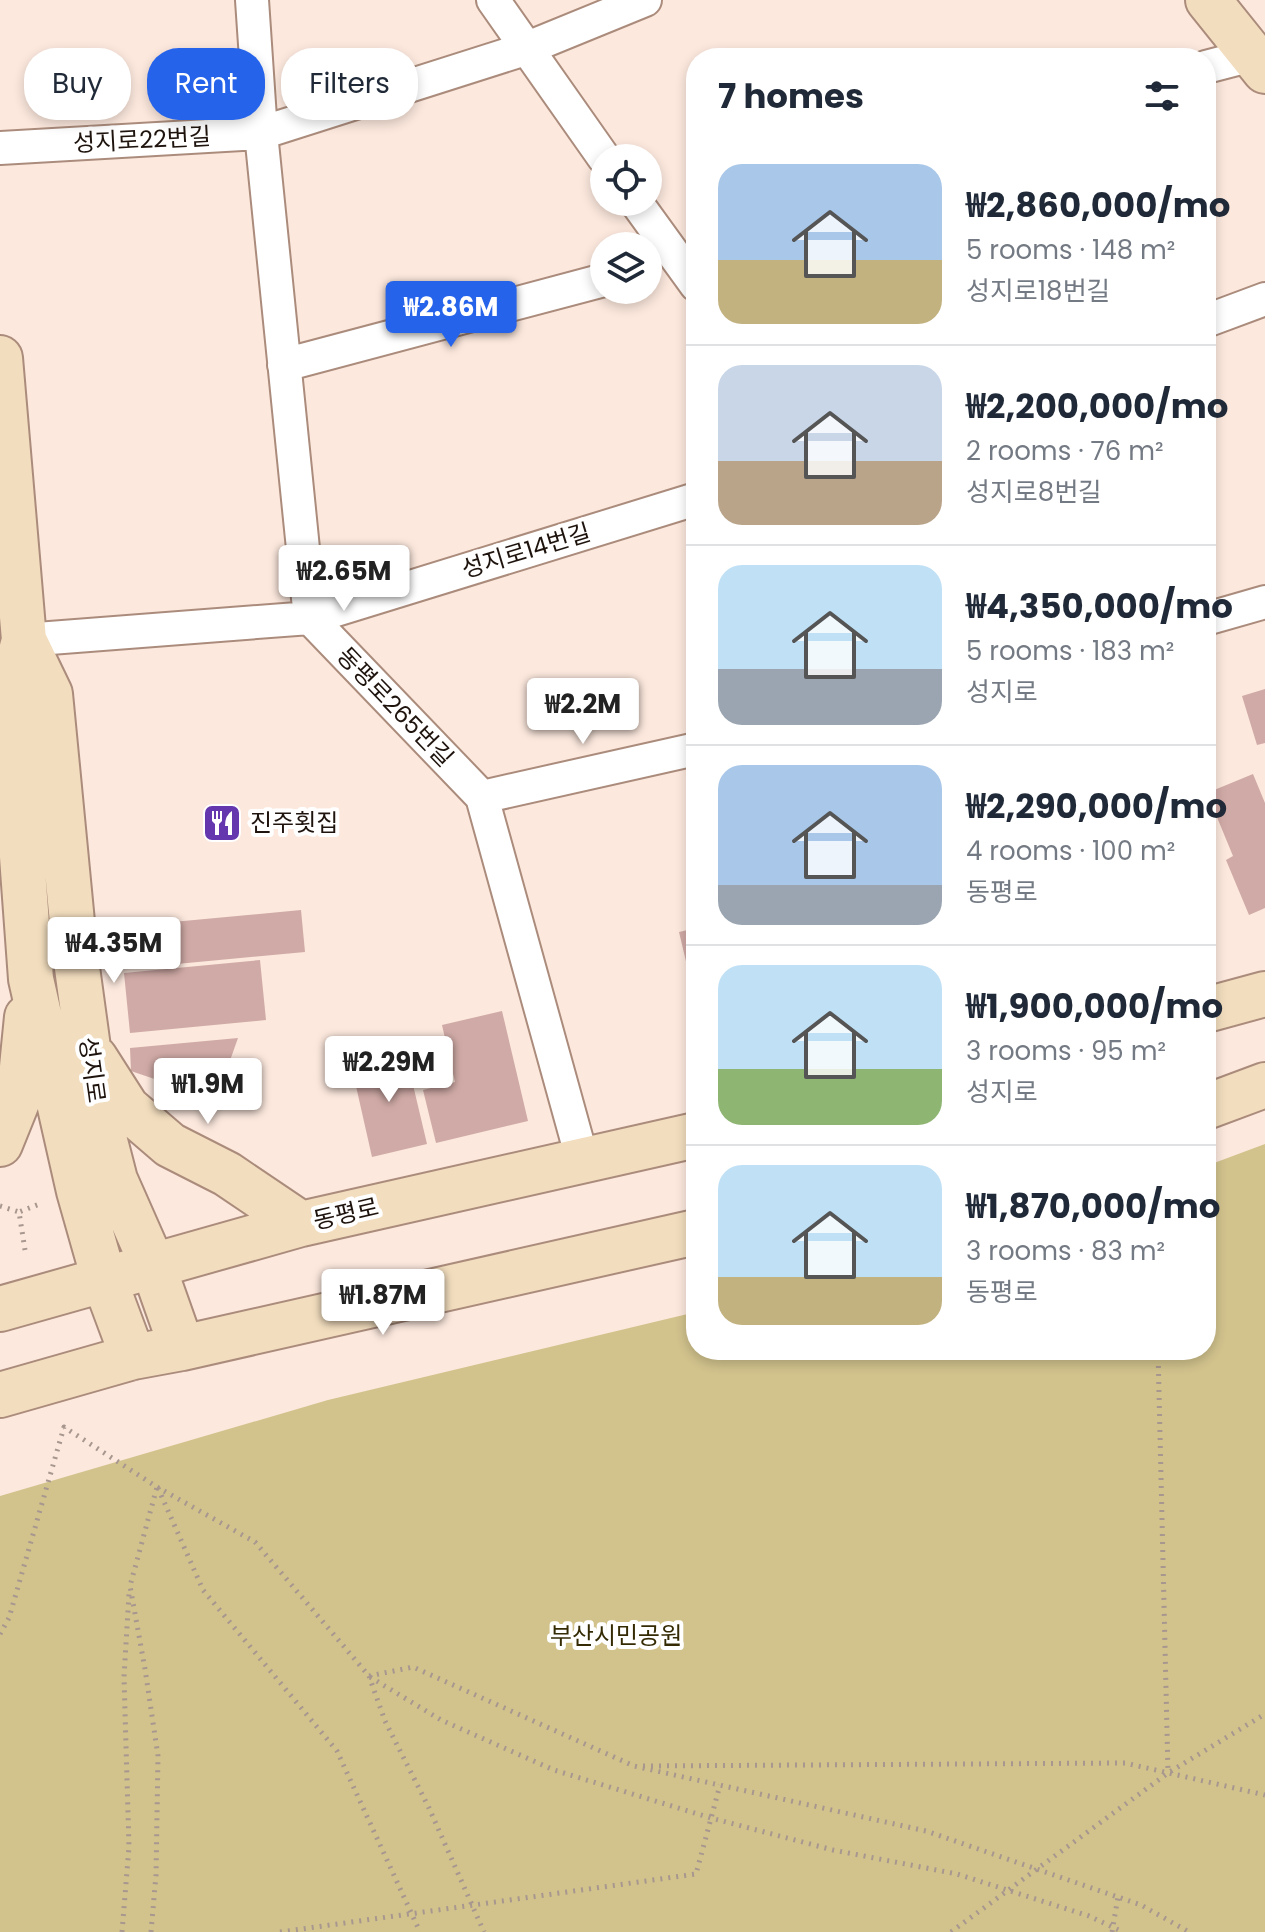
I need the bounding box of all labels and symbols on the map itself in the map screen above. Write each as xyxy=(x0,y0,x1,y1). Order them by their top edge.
street label: 성지로22번길 xyxy=(72,119,212,160)
pin: ₩2.86M xyxy=(386,281,516,349)
street label: 성지로14번길 xyxy=(457,515,594,586)
pin: ₩2.65M xyxy=(279,545,409,613)
street label: 동평로265번길 xyxy=(330,640,461,774)
pin: ₩2.2M xyxy=(527,678,639,746)
restaurant icon: 진주횟집 xyxy=(201,802,243,844)
place label: 진주횟집 xyxy=(250,806,338,839)
pin: ₩4.35M xyxy=(49,917,179,985)
street label: 성지로 xyxy=(72,1035,113,1105)
pin: ₩2.29M xyxy=(324,1036,454,1104)
pin: ₩1.9M xyxy=(152,1058,264,1126)
street label: 동평로 xyxy=(310,1190,382,1237)
pin: ₩1.87M xyxy=(318,1269,448,1337)
park label: 부산시민공원 xyxy=(550,1619,682,1652)

